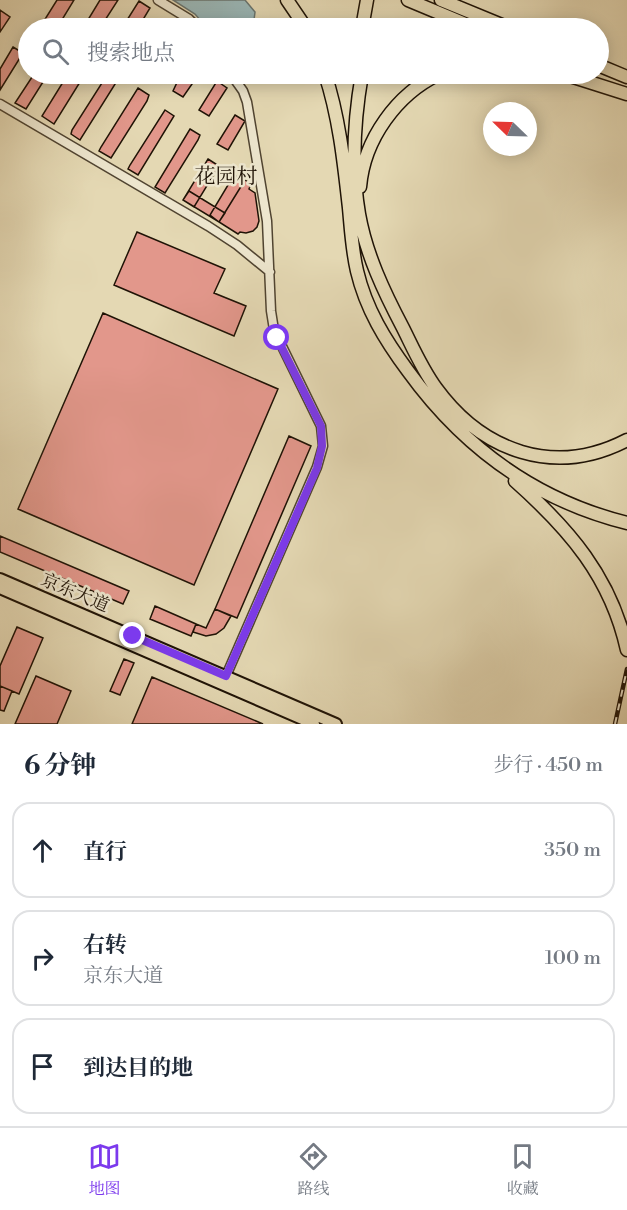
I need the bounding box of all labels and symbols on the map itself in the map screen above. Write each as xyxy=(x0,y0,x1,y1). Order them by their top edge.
north arrow xyxy=(483,102,537,156)
district label: 花园村 xyxy=(195,164,258,190)
route start xyxy=(263,324,289,350)
street label: 京东大道 xyxy=(37,568,113,618)
route end xyxy=(119,622,145,648)

